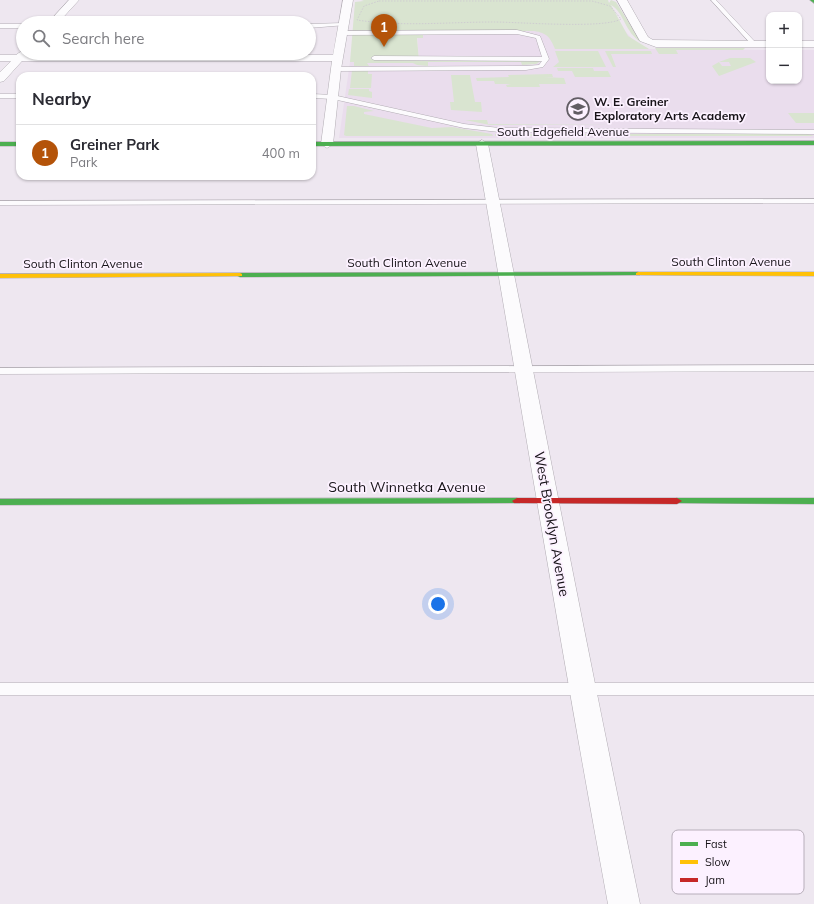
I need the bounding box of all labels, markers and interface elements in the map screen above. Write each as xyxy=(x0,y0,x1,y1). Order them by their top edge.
map controls xyxy=(766,12,802,84)
button: + xyxy=(766,12,802,48)
pin: 1 xyxy=(371,14,397,47)
search box xyxy=(16,16,316,60)
icon: search xyxy=(30,27,52,49)
text: Search here xyxy=(62,29,144,48)
button: − xyxy=(766,48,802,84)
text: Nearby xyxy=(32,88,91,109)
place label: W. E. Greiner Exploratory Arts Academy xyxy=(594,94,746,123)
school or university icon: W. E. Greiner Exploratory Arts Academy xyxy=(565,96,591,122)
street label: South Edgefield Avenue xyxy=(497,124,629,139)
text: Greiner Park xyxy=(70,135,159,154)
text: 1 xyxy=(41,145,49,161)
text: 400 m xyxy=(262,145,300,161)
text: Park xyxy=(70,154,97,170)
street label: South Clinton Avenue xyxy=(671,254,791,269)
street label: South Clinton Avenue xyxy=(347,255,467,270)
street label: South Clinton Avenue xyxy=(23,256,143,271)
street label: West Brooklyn Avenue xyxy=(530,450,574,598)
street label: South Winnetka Avenue xyxy=(328,478,486,496)
your location xyxy=(428,594,448,614)
legend xyxy=(672,830,804,894)
text: Fast xyxy=(705,837,727,851)
text: Slow xyxy=(705,855,731,869)
text: Jam xyxy=(705,873,725,887)

